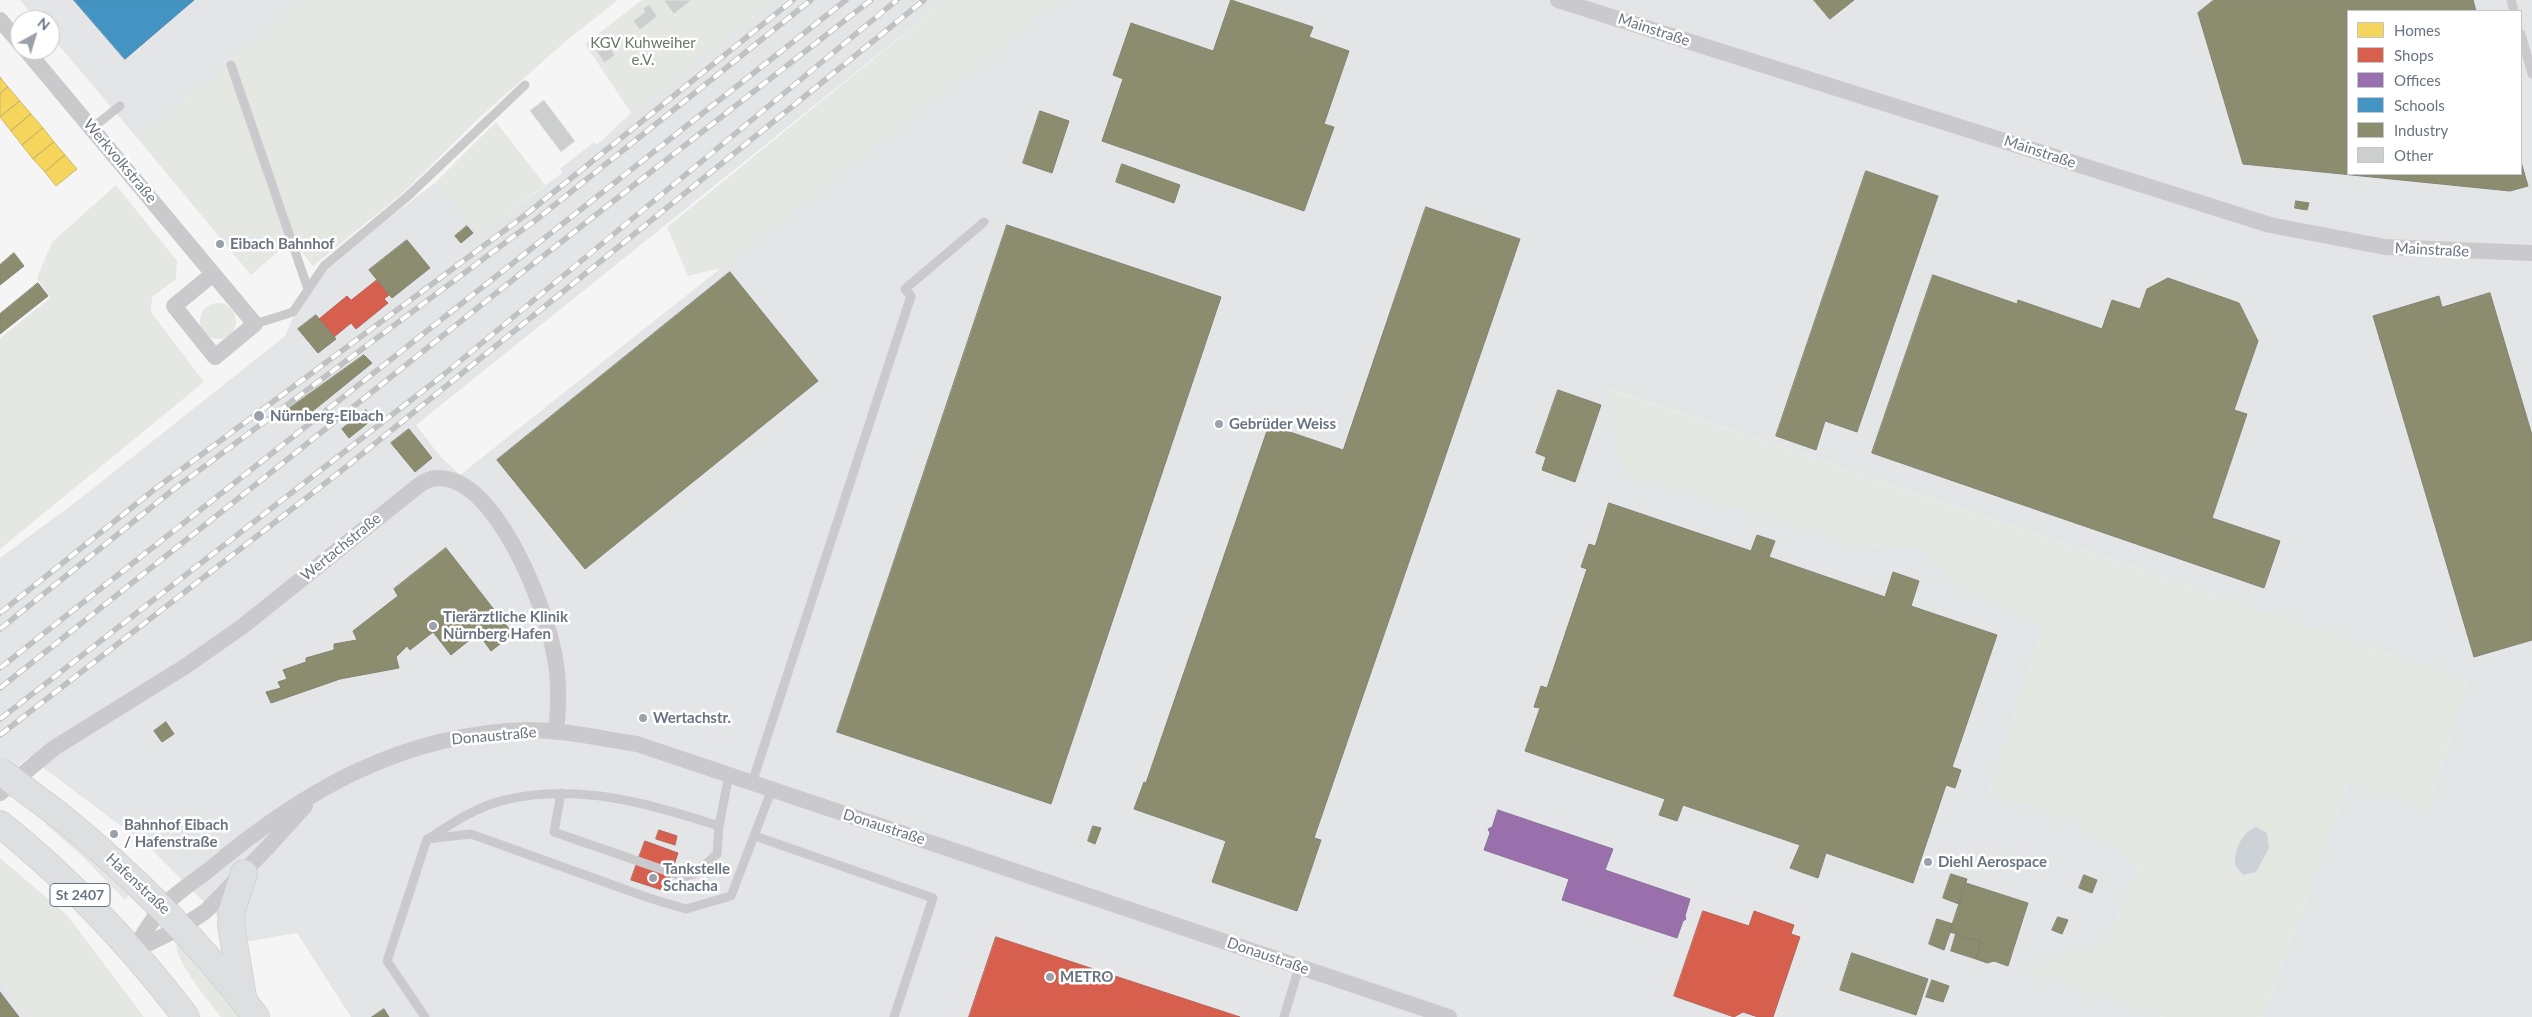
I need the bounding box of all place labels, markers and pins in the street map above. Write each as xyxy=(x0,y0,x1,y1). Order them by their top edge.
place label: Eibach Bahnhof xyxy=(230,235,334,253)
marker: Eibach Bahnhof xyxy=(214,238,226,250)
place label: Nürnberg-Eibach xyxy=(270,407,384,425)
marker: Nürnberg-Eibach xyxy=(252,409,266,423)
place label: Gebrüder Weiss xyxy=(1229,415,1336,433)
marker: Gebrüder Weiss xyxy=(1213,418,1225,430)
place label: Tierärztliche Klinik Nürnberg Hafen xyxy=(443,608,568,643)
marker: Tierärztliche Klinik Nürnberg Hafen xyxy=(427,620,439,632)
place label: Wertachstr. xyxy=(653,709,731,727)
marker: Wertachstr. xyxy=(637,712,649,724)
place label: Bahnhof Eibach / Hafenstraße xyxy=(124,816,228,851)
marker: Bahnhof Eibach / Hafenstraße xyxy=(108,828,120,840)
place label: Diehl Aerospace xyxy=(1938,853,2047,871)
marker: Diehl Aerospace xyxy=(1922,856,1934,868)
place label: Tankstelle Schacha xyxy=(663,860,730,895)
marker: Tankstelle Schacha xyxy=(647,872,659,884)
place label: METRO xyxy=(1060,968,1113,986)
marker: METRO xyxy=(1044,971,1056,983)

